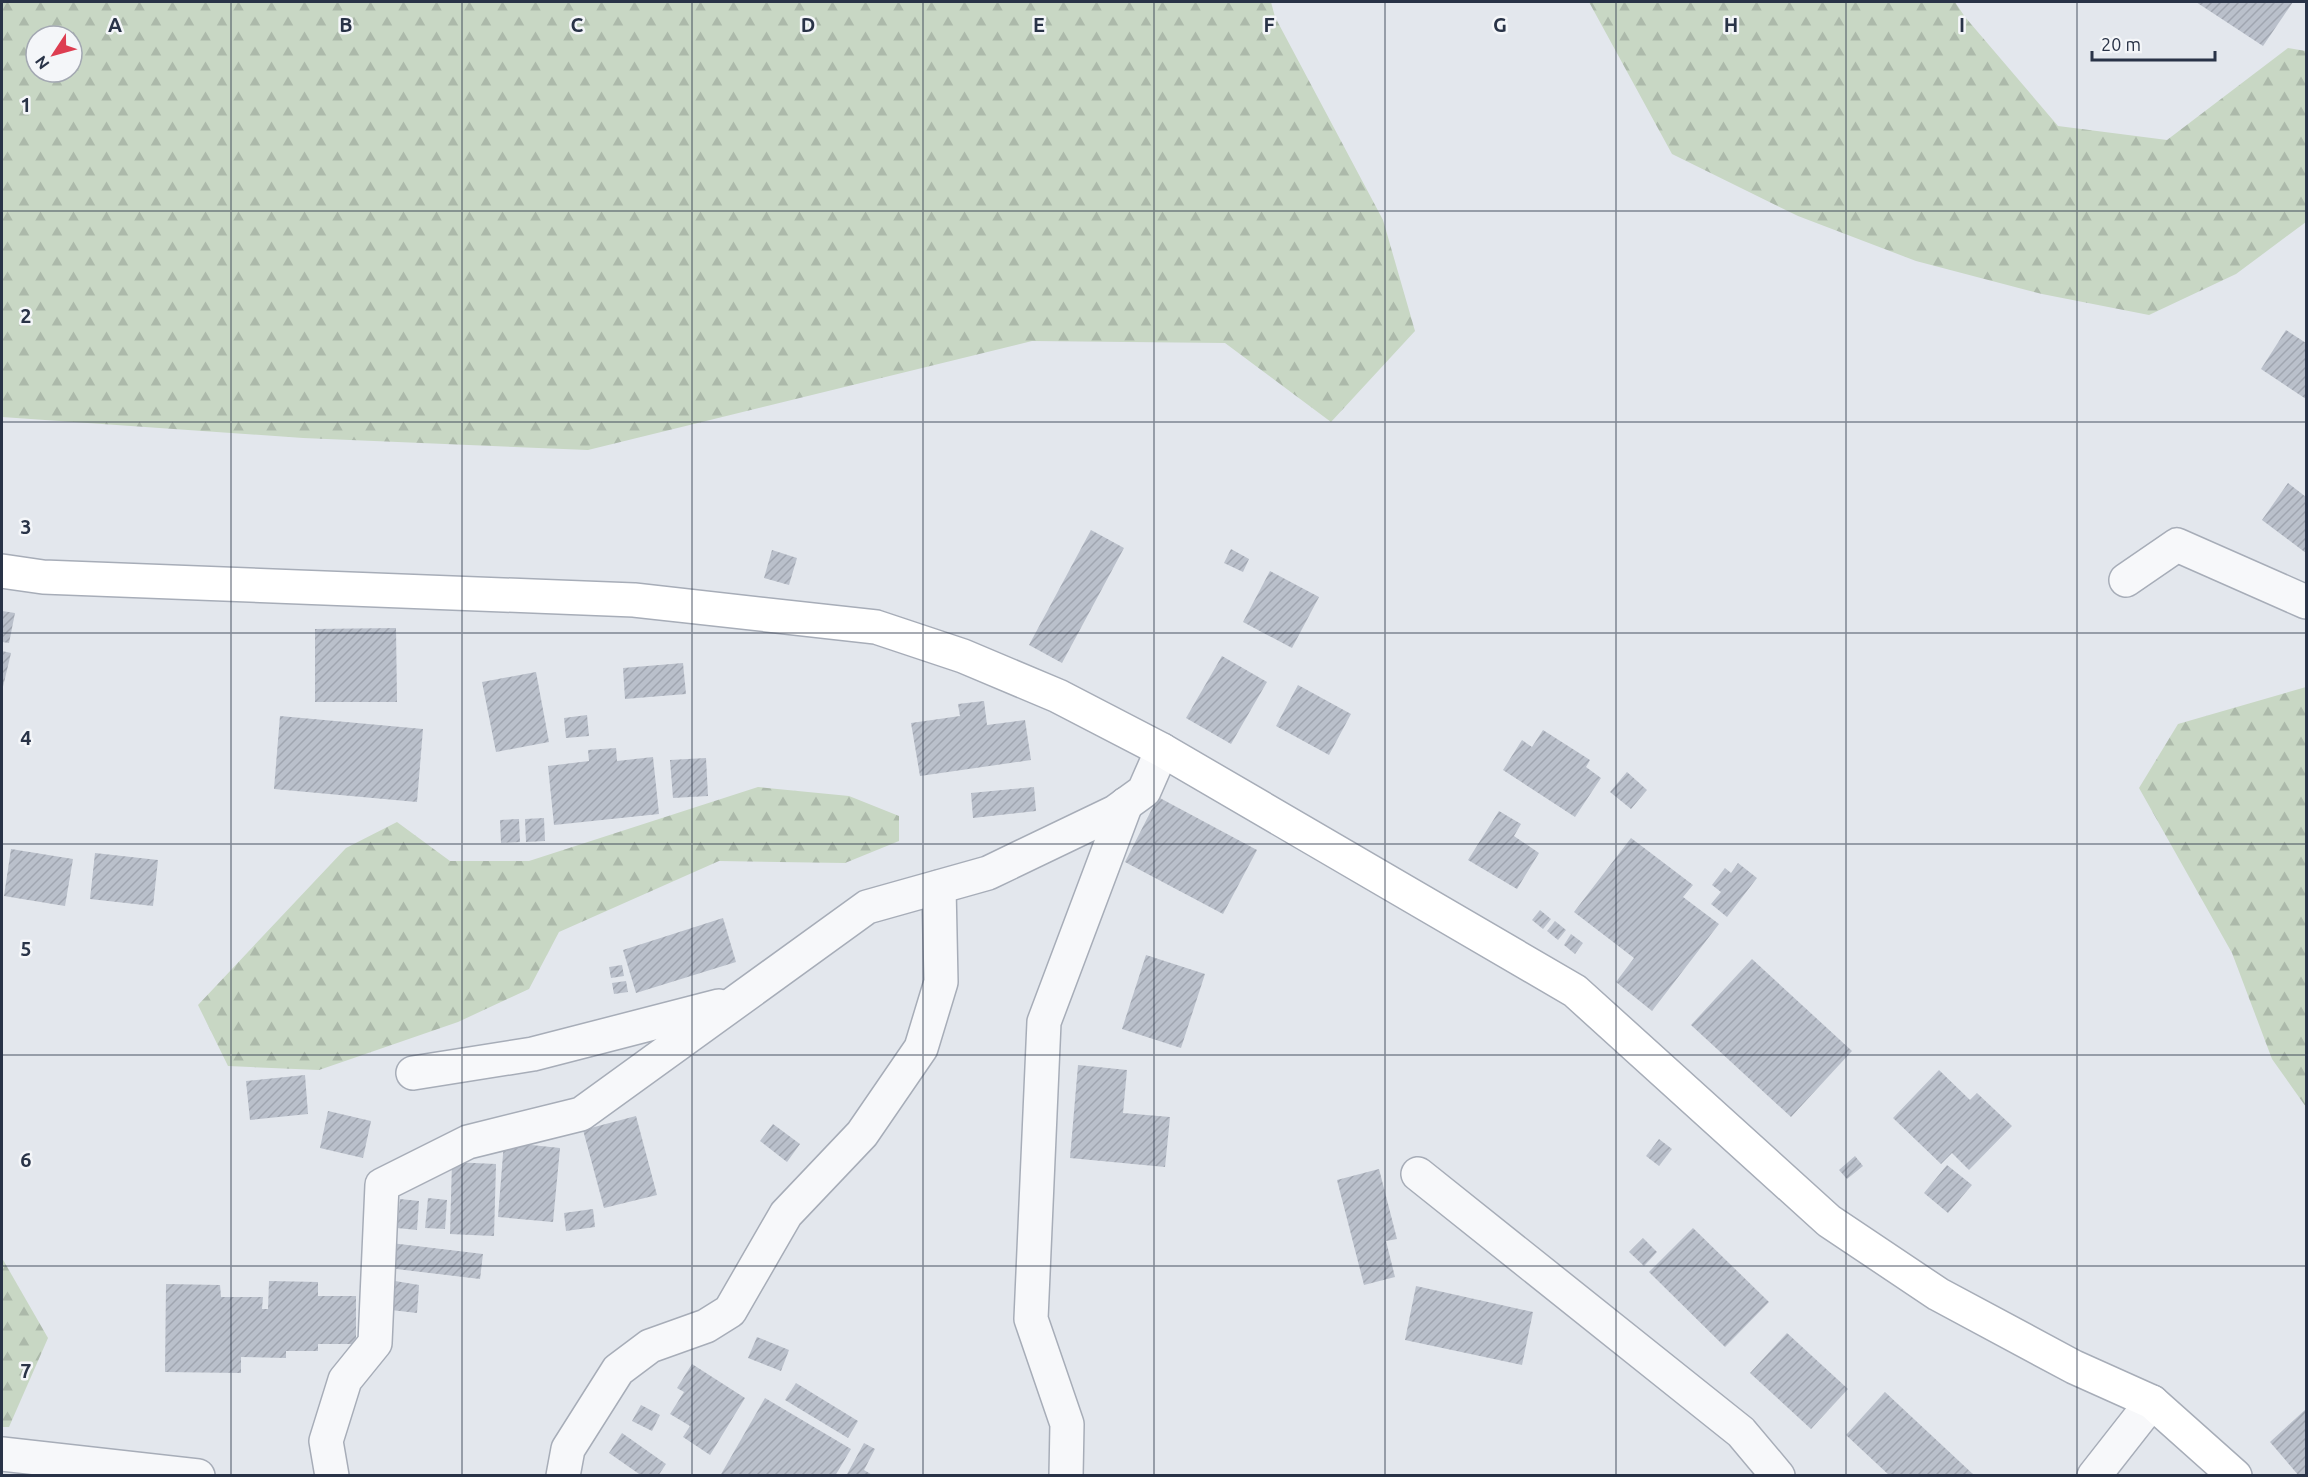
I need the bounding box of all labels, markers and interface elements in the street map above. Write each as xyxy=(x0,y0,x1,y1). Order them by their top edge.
text: A xyxy=(108,13,122,36)
text: B xyxy=(339,13,353,36)
text: C xyxy=(571,13,584,36)
text: D xyxy=(801,13,815,36)
text: E xyxy=(1033,13,1045,36)
text: F xyxy=(1263,13,1275,36)
text: G xyxy=(1493,13,1507,36)
text: H xyxy=(1724,13,1738,36)
text: I xyxy=(1959,13,1965,36)
north arrow xyxy=(24,24,84,84)
scale bar xyxy=(2092,24,2215,62)
text: 20 m xyxy=(2101,34,2141,54)
text: N xyxy=(31,53,53,73)
text: 1 xyxy=(20,93,32,116)
text: 2 xyxy=(20,304,32,327)
text: 3 xyxy=(20,515,32,538)
text: 4 xyxy=(20,726,32,749)
text: 5 xyxy=(20,937,32,960)
text: 6 xyxy=(20,1148,32,1171)
text: 7 xyxy=(20,1359,32,1382)

